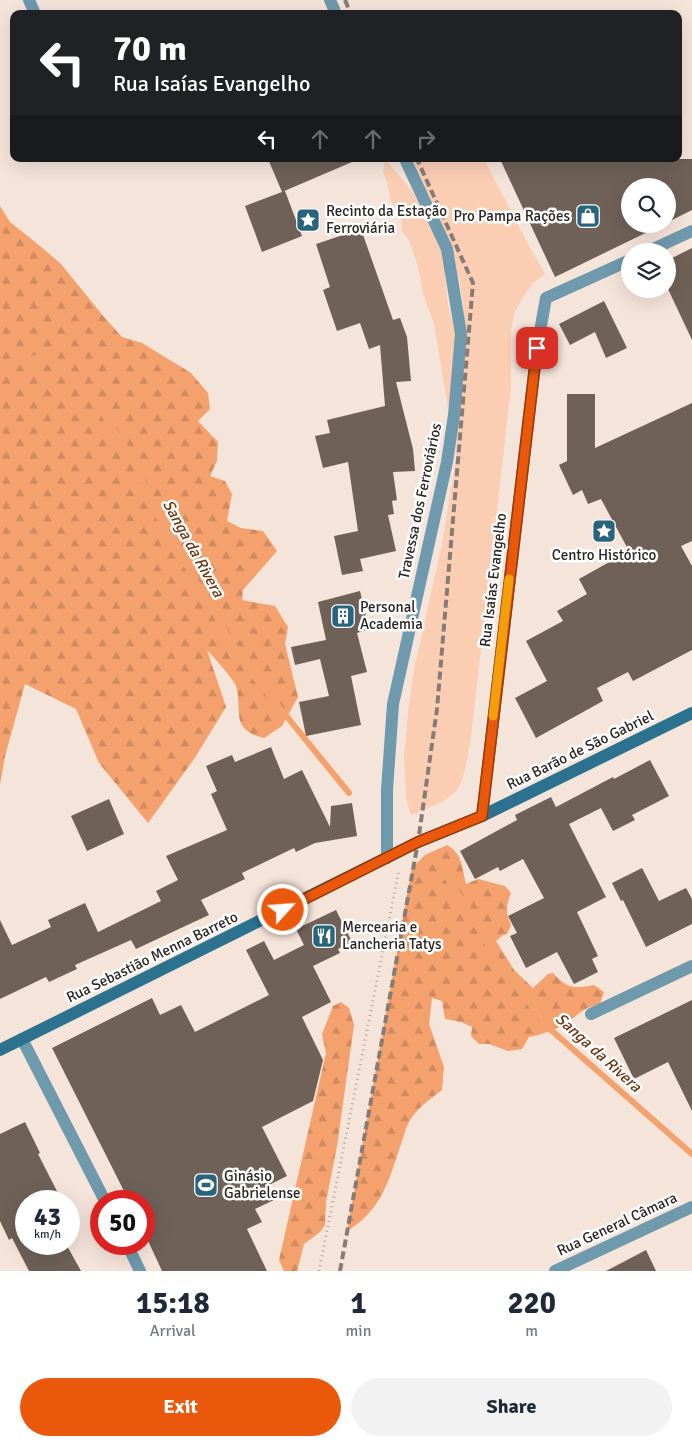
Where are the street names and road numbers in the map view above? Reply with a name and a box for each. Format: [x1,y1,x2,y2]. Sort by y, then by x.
street label: Travessa dos Ferroviários [395,421,445,581]
street label: Rua Isaías Evangelho [476,512,510,648]
street label: Rua Barão de São Gabriel [504,707,656,793]
street label: Rua Sebastião Menna Barreto [63,908,241,1006]
street label: Rua General Câmara [554,1188,680,1260]

